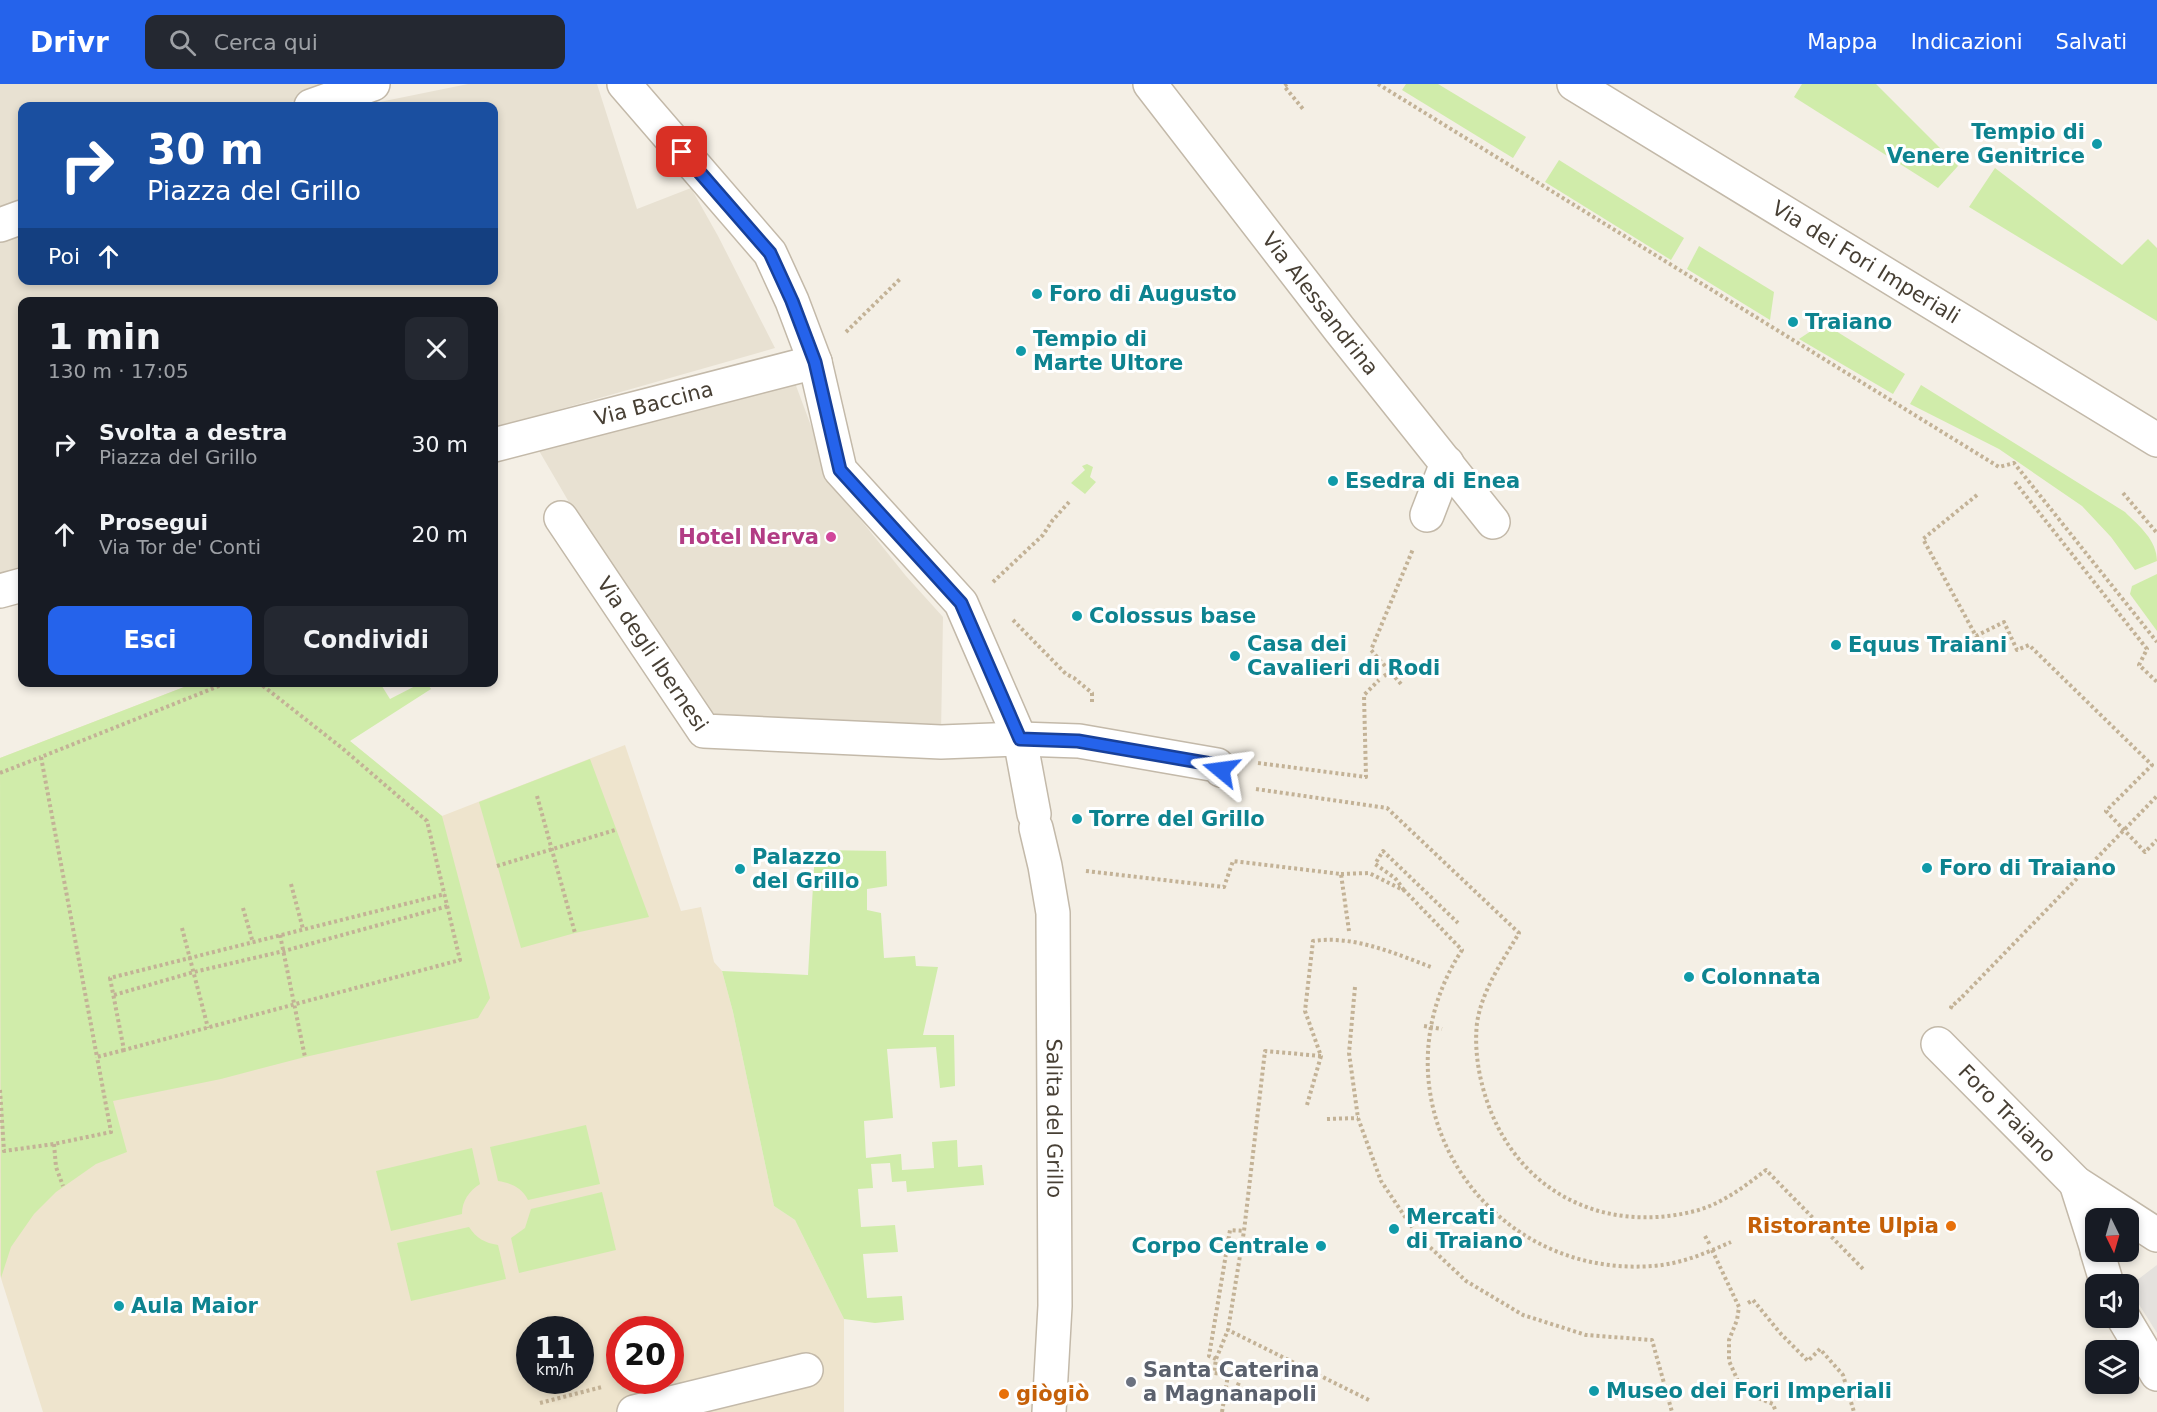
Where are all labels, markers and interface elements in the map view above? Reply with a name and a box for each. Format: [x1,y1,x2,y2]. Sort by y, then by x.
search box [145,15,565,69]
text: Drivr [30,26,109,59]
icon: search [166,26,199,59]
text: Cerca qui [214,30,318,55]
text: Mappa [1807,30,1878,54]
text: Indicazioni [1911,30,2023,54]
text: Salvati [2056,30,2127,54]
place label: Tempio di Venere Genitrice [1887,120,2085,168]
text: 30 m [147,125,264,174]
icon: right [48,126,126,204]
pin [656,126,707,177]
icon: arrive [665,135,698,168]
marker: Tempio di Venere Genitrice [2090,137,2104,151]
text: Piazza del Grillo [147,175,361,206]
street label: Via dei Fori Imperiali [1768,196,1964,329]
street label: Via Alessandrina [1257,228,1383,380]
icon: ahead [92,240,125,273]
text: Poi [48,244,80,269]
place label: Foro di Augusto [1049,282,1237,306]
marker: Foro di Augusto [1030,287,1044,301]
place label: Traiano [1805,310,1892,334]
marker: Traiano [1786,315,1800,329]
text: 1 min [48,316,161,357]
button: close [405,317,468,380]
place label: Tempio di Marte Ultore [1033,327,1183,375]
marker: Tempio di Marte Ultore [1014,344,1028,358]
text: 130 m · 17:05 [48,359,189,383]
street label: Via Baccina [592,377,716,431]
text: Svolta a destra [99,420,287,445]
icon: right [48,428,81,461]
text: 30 m [412,432,468,457]
text: Piazza del Grillo [99,445,258,469]
place label: Esedra di Enea [1345,469,1520,493]
marker: Esedra di Enea [1326,474,1340,488]
text: Prosegui [99,510,208,535]
icon: ahead [48,518,81,551]
text: 20 m [412,522,468,547]
place label: Hotel Nerva [678,525,819,549]
marker: Hotel Nerva [824,530,838,544]
text: Via Tor de' Conti [99,535,261,559]
street label: Via degli Ibernesi [592,572,713,736]
place label: Colossus base [1089,604,1256,628]
button: Esci [48,606,252,675]
button: Condividi [264,606,468,675]
marker: Colossus base [1070,609,1084,623]
place label: Casa dei Cavalieri di Rodi [1247,632,1440,680]
place label: Equus Traiani [1848,633,2007,657]
marker: Equus Traiani [1829,638,1843,652]
marker: Casa dei Cavalieri di Rodi [1228,649,1242,663]
position arrow [1189,738,1253,802]
place label: Torre del Grillo [1089,807,1265,831]
marker: Torre del Grillo [1070,812,1084,826]
place label: Palazzo del Grillo [752,845,859,893]
place label: Foro di Traiano [1939,856,2116,880]
marker: Foro di Traiano [1920,861,1934,875]
marker: Palazzo del Grillo [733,862,747,876]
place label: Colonnata [1701,965,1821,989]
marker: Colonnata [1682,970,1696,984]
street label: Salita del Grillo [1042,1038,1066,1198]
street label: Foro Traiano [1953,1060,2061,1167]
place label: Mercati di Traiano [1406,1205,1523,1253]
north arrow [2085,1208,2139,1262]
map controls [2085,1208,2139,1394]
place label: Ristorante Ulpia [1747,1214,1939,1238]
marker: Ristorante Ulpia [1944,1219,1958,1233]
marker: Mercati di Traiano [1387,1222,1401,1236]
place label: Corpo Centrale [1131,1234,1309,1258]
marker: Corpo Centrale [1314,1239,1328,1253]
button: sound [2085,1274,2139,1328]
place label: Aula Maior [131,1294,259,1318]
marker: Aula Maior [112,1299,126,1313]
speed limit sign: 20 [606,1316,684,1394]
text: 11 [534,1330,576,1365]
button: layers [2085,1340,2139,1394]
place label: Santa Caterina a Magnanapoli [1143,1358,1319,1406]
text: km/h [536,1361,574,1379]
marker: Santa Caterina a Magnanapoli [1124,1375,1138,1389]
place label: Museo dei Fori Imperiali [1606,1379,1892,1403]
place label: giògiò [1016,1382,1089,1406]
marker: Museo dei Fori Imperiali [1587,1384,1601,1398]
marker: giògiò [997,1387,1011,1401]

